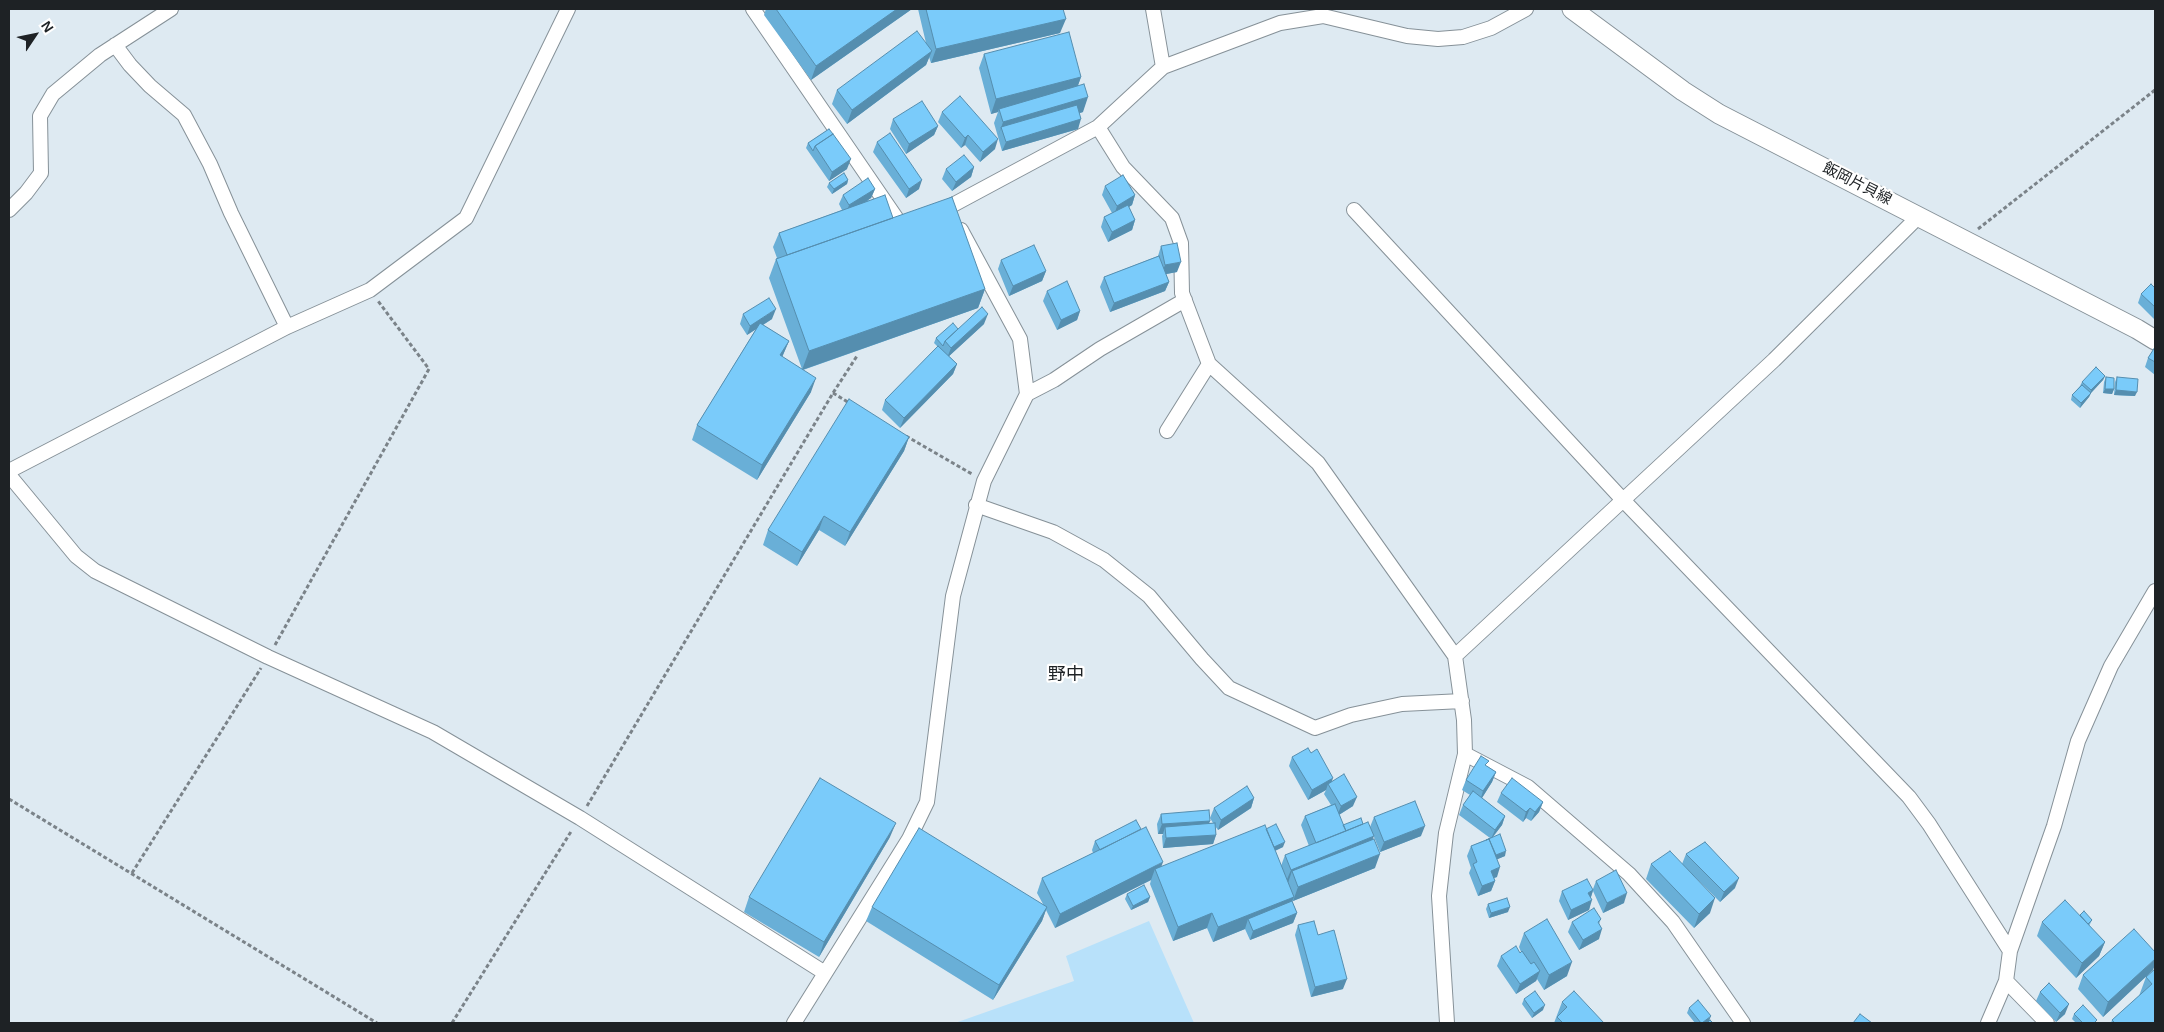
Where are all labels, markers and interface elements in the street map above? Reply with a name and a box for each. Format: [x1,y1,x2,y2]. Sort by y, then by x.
north arrow [10,10,60,60]
text: N [38,18,57,35]
street label: 飯岡片貝線 [1820,159,1894,209]
district label: 野中 [1048,664,1084,686]

